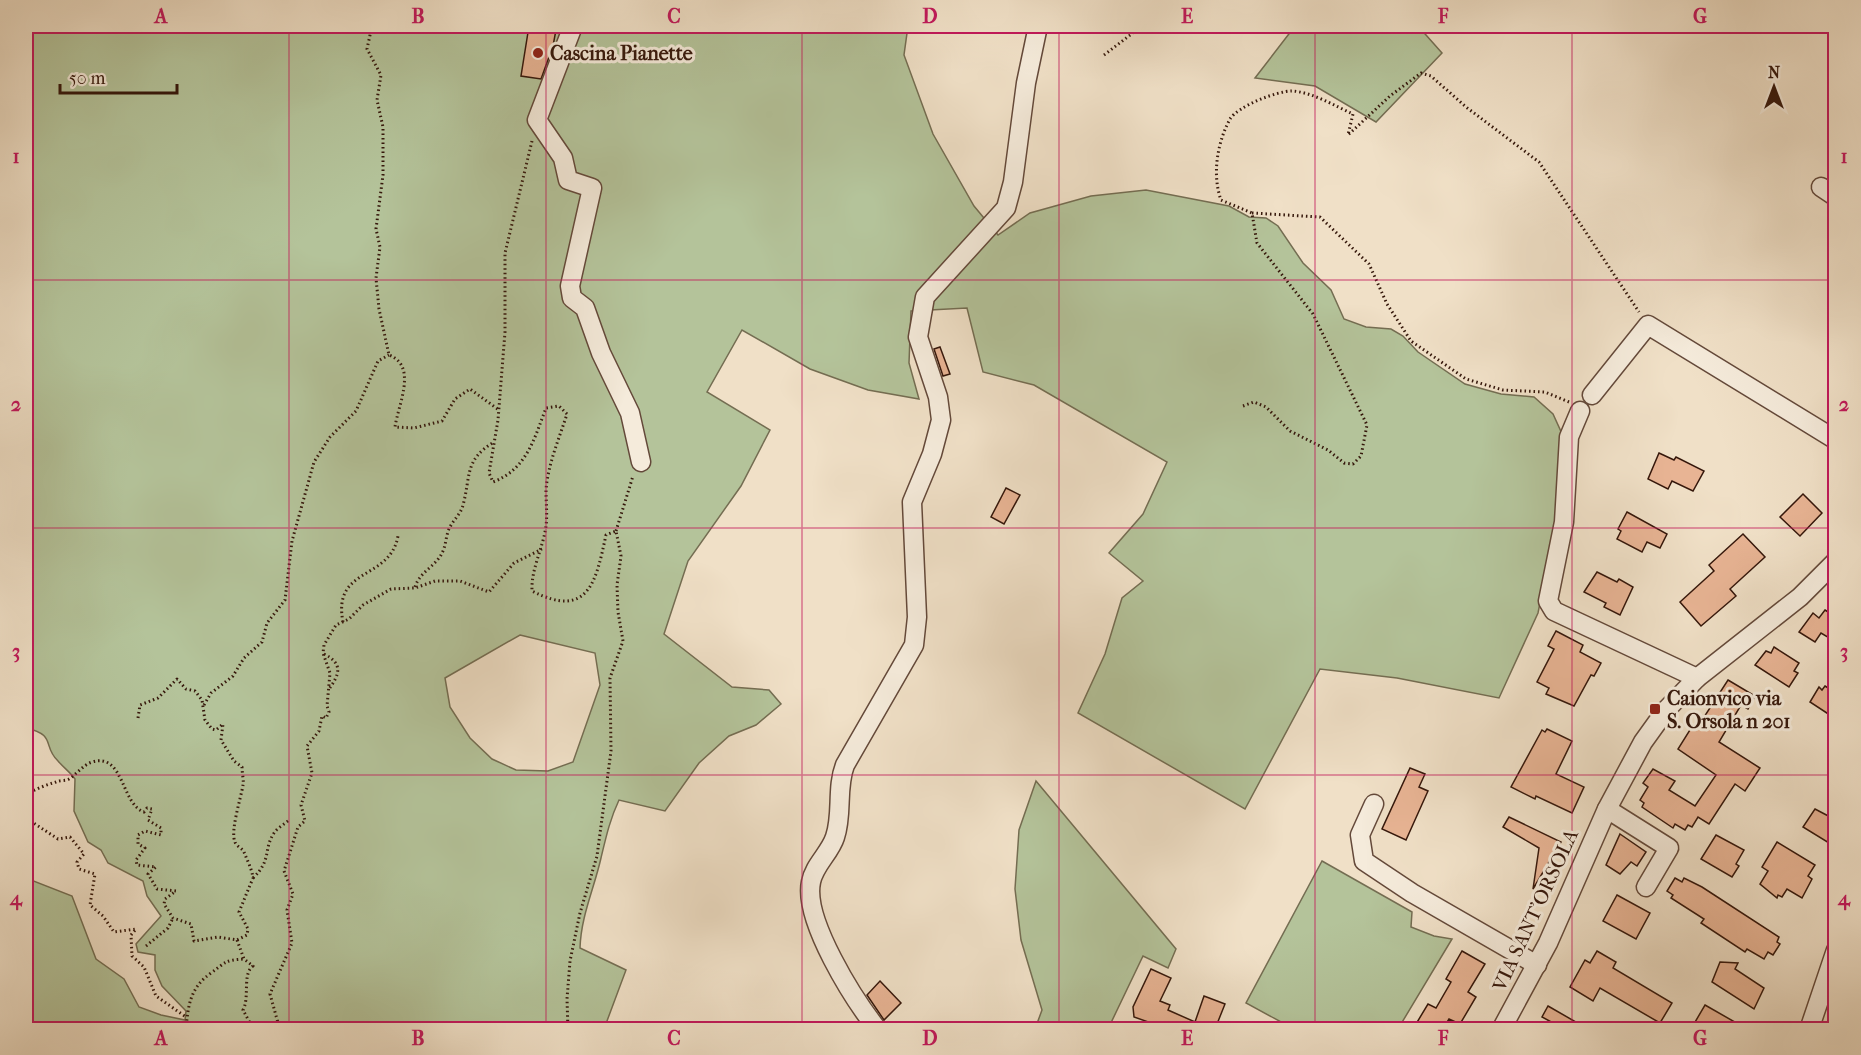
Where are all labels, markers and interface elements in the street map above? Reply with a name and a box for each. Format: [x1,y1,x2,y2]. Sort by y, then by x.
text: A [153,5,169,28]
text: B [411,5,425,28]
text: C [667,5,681,28]
text: D [922,5,938,28]
text: E [1181,5,1193,28]
text: F [1437,5,1449,28]
text: G [1693,5,1707,28]
place label: Cascina Pianette [550,42,693,65]
marker: Cascina Pianette [531,46,545,60]
scale bar [60,57,177,95]
north arrow [1744,57,1804,117]
text: N [1768,63,1781,82]
text: 50 m [69,68,106,89]
text: 1 [12,145,20,168]
text: 1 [1840,145,1848,168]
text: 2 [11,393,21,416]
text: 2 [1839,393,1849,416]
text: 3 [12,640,20,663]
text: 3 [1840,640,1848,663]
place label: Caionvico via S. Orsola n 201 [1667,687,1791,733]
marker: Caionvico via S. Orsola n 201 [1648,702,1662,716]
street label: VIA SANT'ORSOLA [1487,825,1584,996]
text: 4 [9,887,23,911]
text: 4 [1837,887,1851,911]
text: A [153,1027,169,1050]
text: B [411,1027,425,1050]
text: C [667,1027,681,1050]
text: D [922,1027,938,1050]
text: E [1181,1027,1193,1050]
text: F [1437,1027,1449,1050]
text: G [1693,1027,1707,1050]

